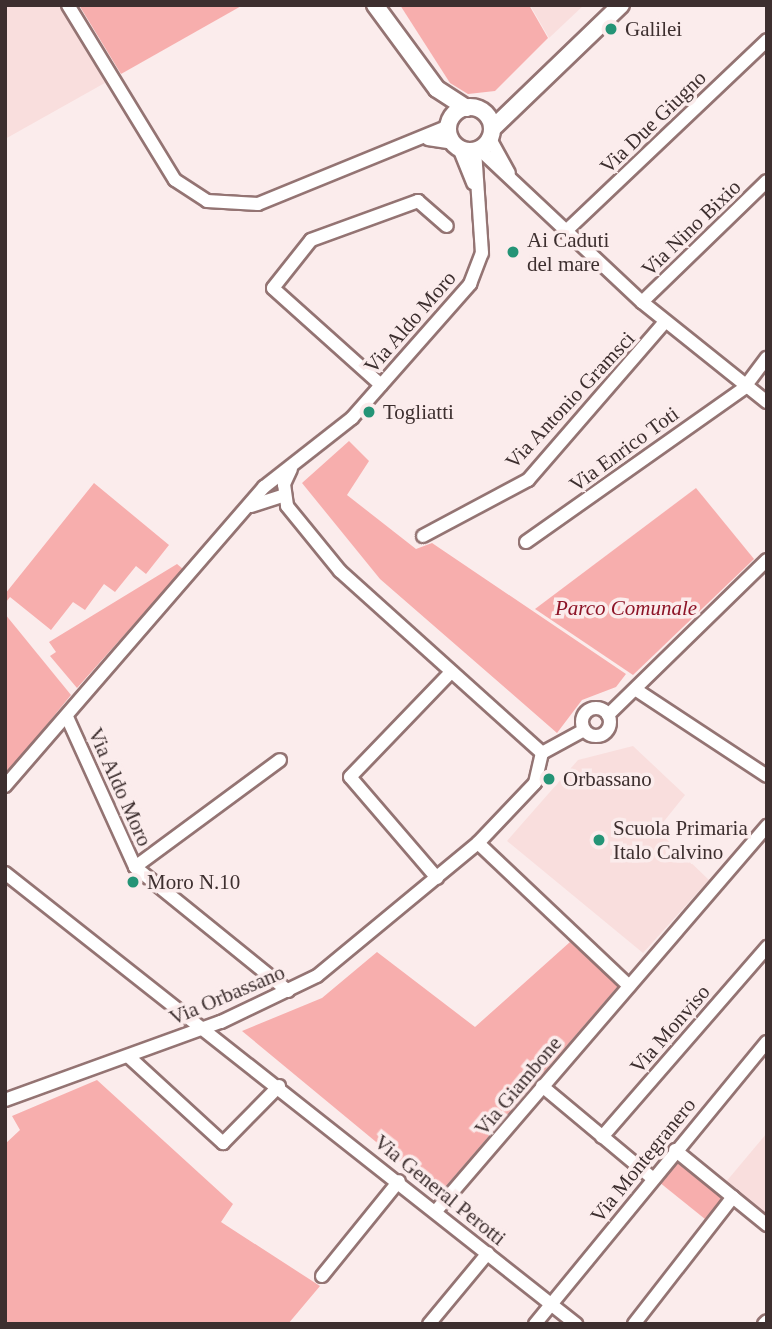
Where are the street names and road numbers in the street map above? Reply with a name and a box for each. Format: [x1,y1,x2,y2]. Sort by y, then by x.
street label: Via Due Giugno [595,65,711,179]
street label: Via Nino Bixio [636,174,746,282]
street label: Via Aldo Moro [358,265,462,379]
street label: Via Antonio Gramsci [500,326,640,474]
street label: Via Enrico Toti [564,401,684,497]
street label: Via Aldo Moro [82,723,158,851]
street label: Via Orbassano [165,959,289,1031]
street label: Via Monviso [625,980,715,1078]
street label: Via Giambone [469,1031,567,1141]
street label: Via Montegranero [585,1093,701,1227]
street label: Via General Perotti [369,1129,511,1251]

